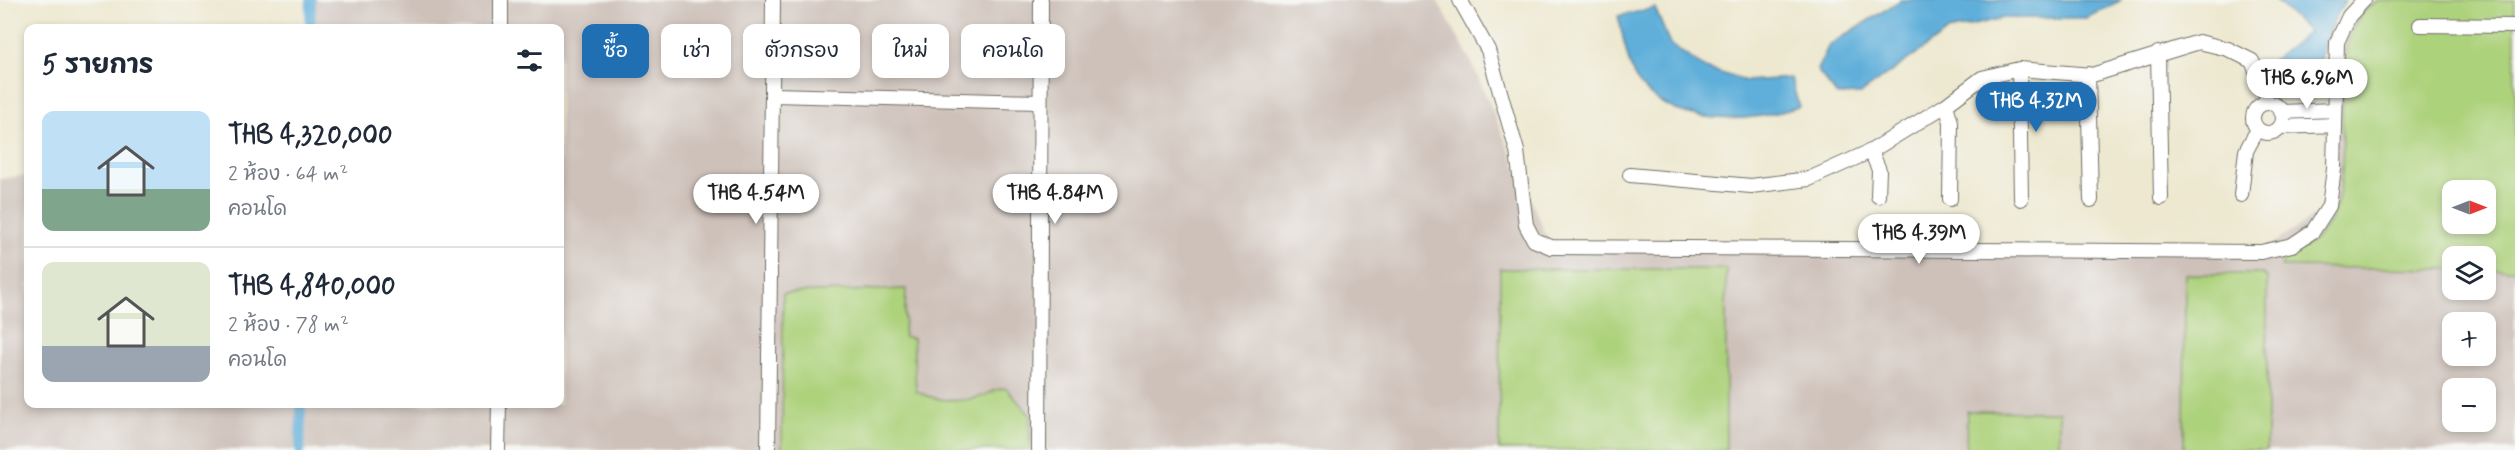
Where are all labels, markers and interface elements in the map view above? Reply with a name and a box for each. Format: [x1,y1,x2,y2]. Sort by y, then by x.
chip: ซื้อ [582,24,649,78]
chip: เช่า [661,24,731,78]
chip: ตัวกรอง [743,24,860,78]
chip: ใหม่ [872,24,949,78]
chip: คอนโด [961,24,1065,78]
icon: filters [513,44,546,77]
text: 5 รายการ [42,49,153,83]
pin: THB 6.96M [2238,59,2376,110]
text: THB 6.96M [2261,65,2353,92]
pin: THB 4.32M [1967,82,2105,133]
text: THB 4.32M [1989,88,2083,115]
text: THB 4,320,000 [228,119,393,153]
icon: home [90,135,162,207]
text: 2 ห้อง · 64 m² [228,161,348,188]
pin: THB 4.54M [687,174,825,225]
pin: THB 4.84M [986,174,1124,225]
text: THB 4.54M [707,180,805,207]
text: THB 4.84M [1007,180,1103,207]
north arrow [2442,180,2496,234]
map controls [2442,180,2496,432]
text: คอนโด [228,196,287,223]
pin: THB 4.39M [1850,214,1988,265]
text: THB 4.39M [1872,220,1966,247]
button: layers [2442,246,2496,300]
text: THB 4,840,000 [228,270,396,304]
icon: home [90,286,162,358]
text: 2 ห้อง · 78 m² [228,312,349,339]
button: + [2442,312,2496,366]
text: คอนโด [228,347,287,374]
button: − [2442,378,2496,432]

